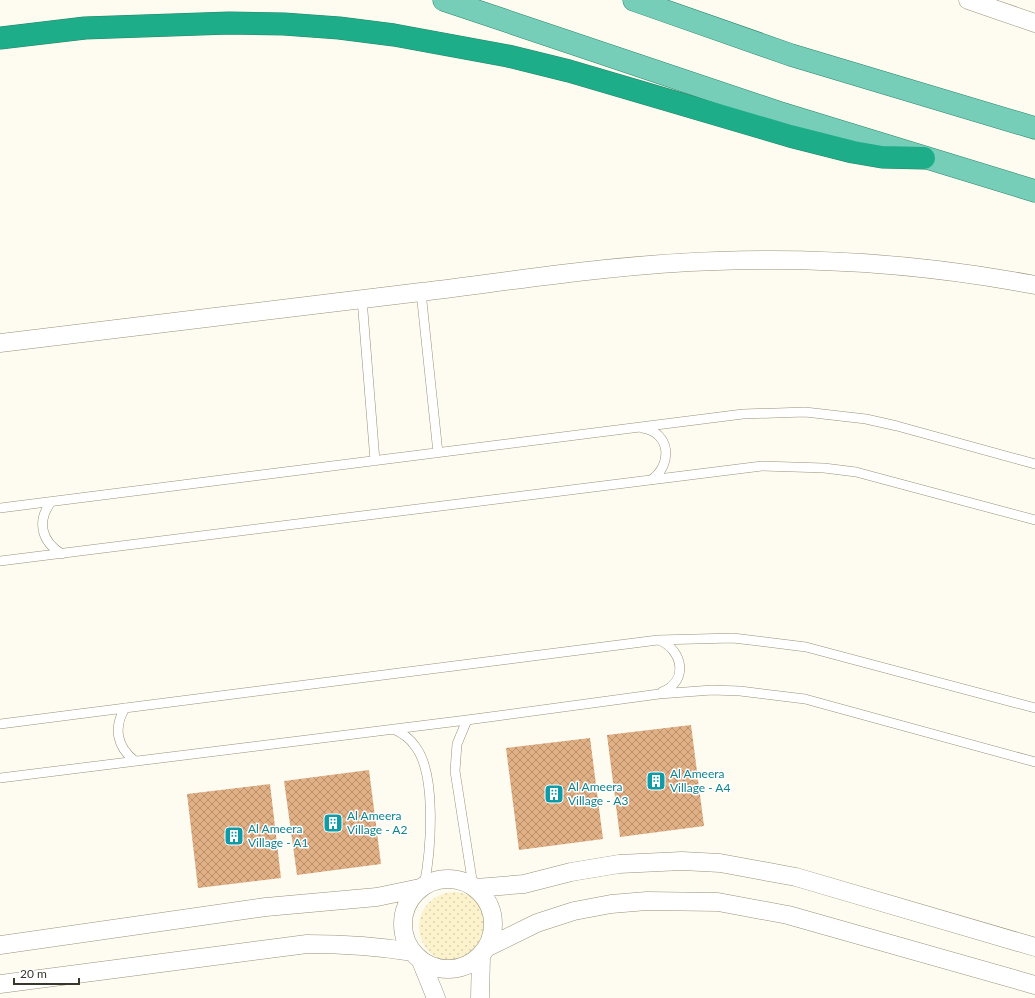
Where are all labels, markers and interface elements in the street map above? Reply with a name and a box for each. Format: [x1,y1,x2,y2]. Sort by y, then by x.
place label: Al Ameera Village - A4 [670,766,730,795]
building icon: Al Ameera Village - A4 [645,770,667,792]
place label: Al Ameera Village - A3 [568,779,628,808]
building icon: Al Ameera Village - A3 [543,783,565,805]
place label: Al Ameera Village - A2 [347,808,407,837]
building icon: Al Ameera Village - A2 [322,812,344,834]
place label: Al Ameera Village - A1 [248,821,308,850]
building icon: Al Ameera Village - A1 [223,825,245,847]
scale bar [14,960,79,986]
text: 20 m [20,966,47,981]

